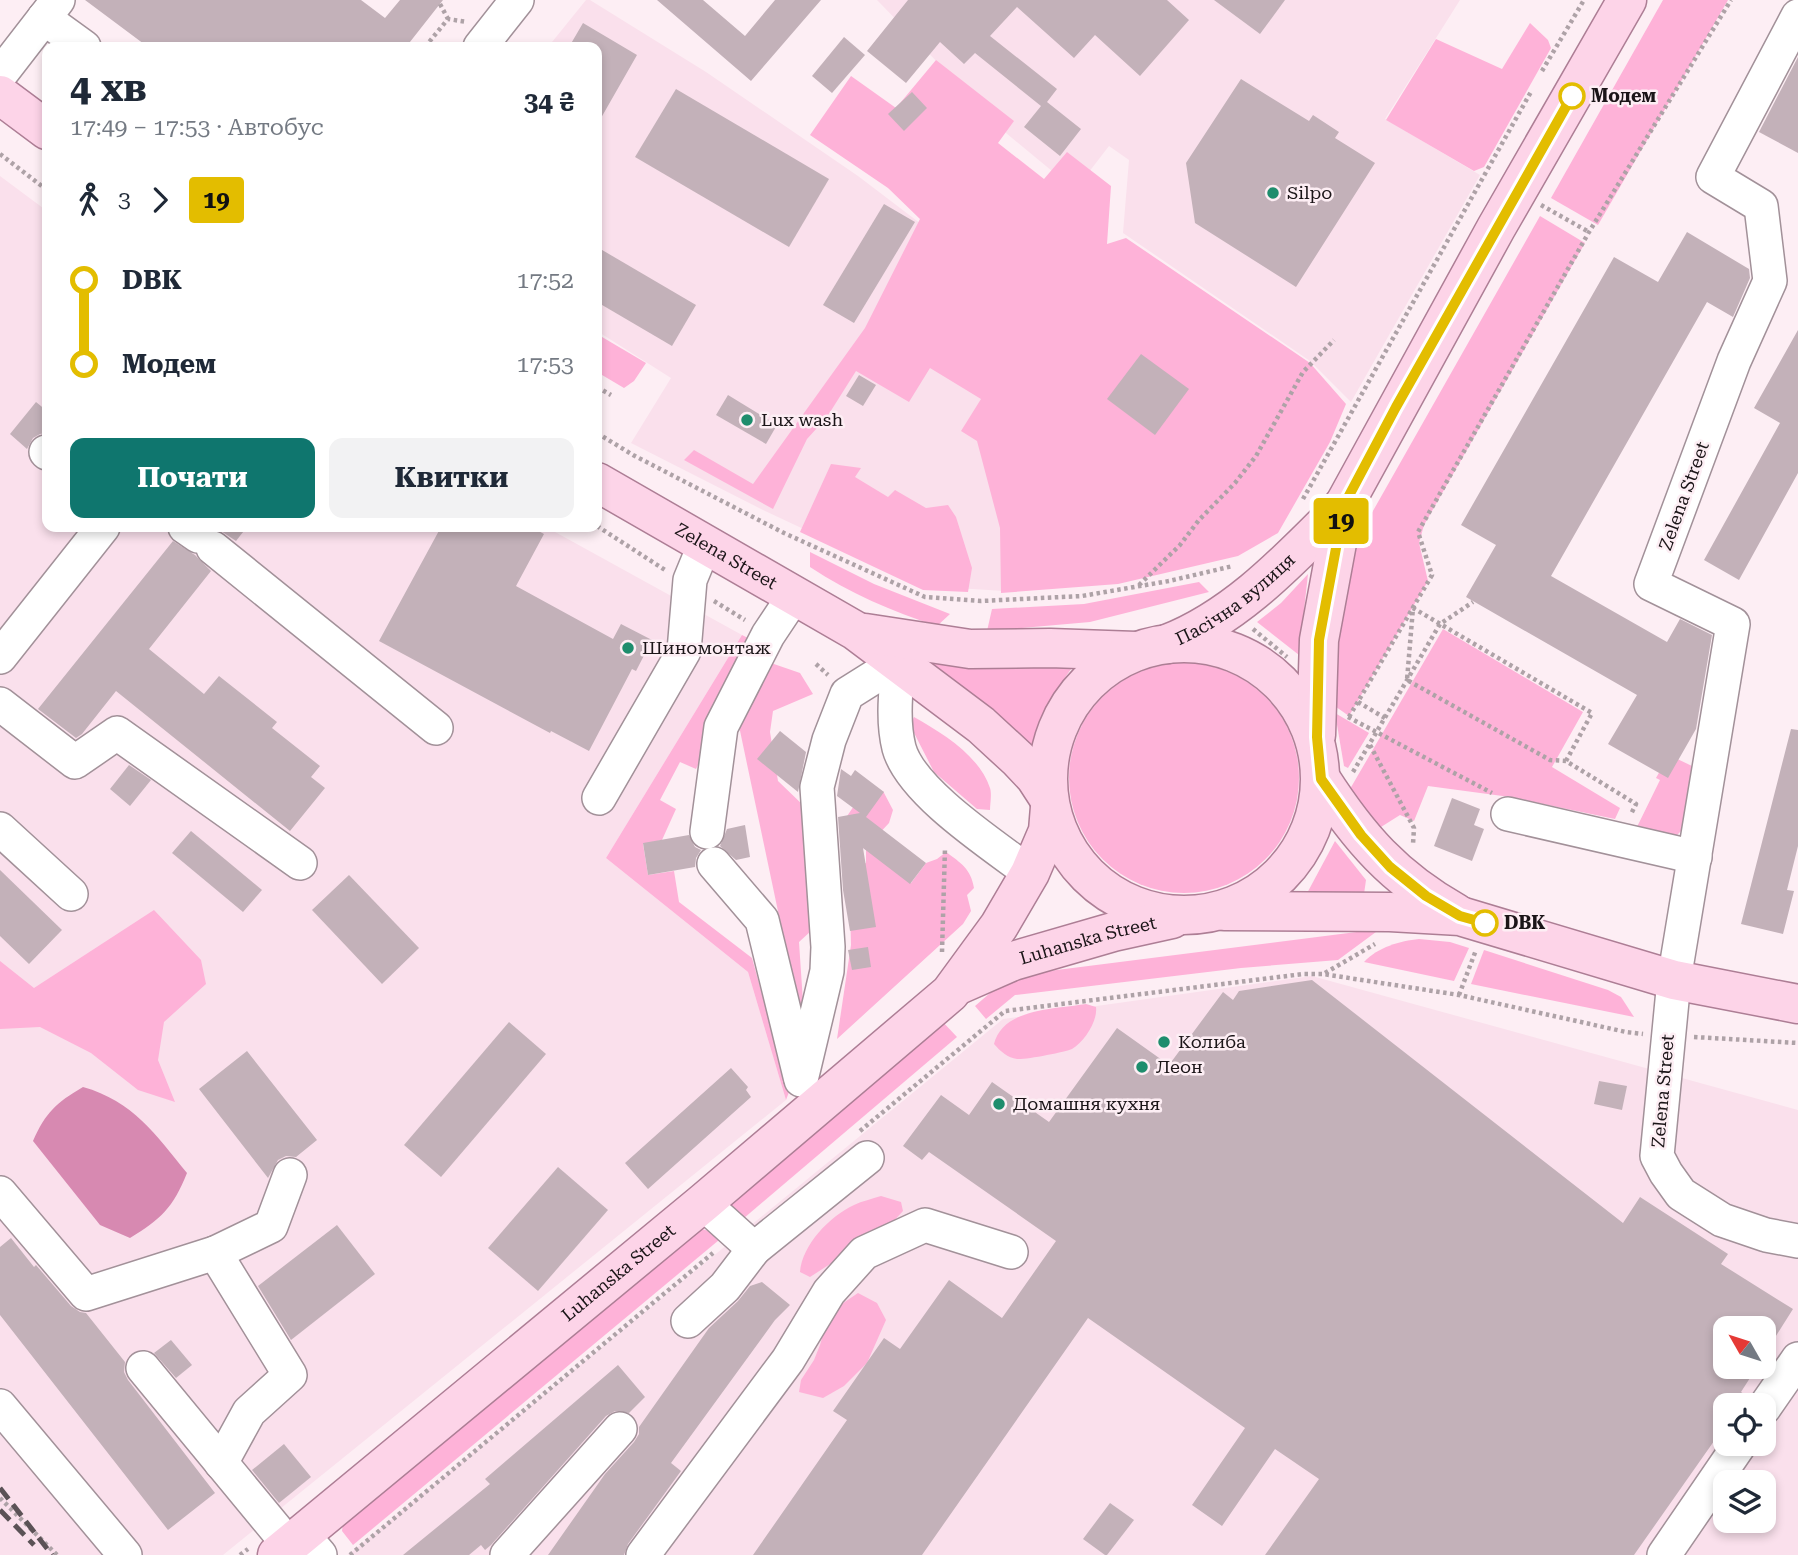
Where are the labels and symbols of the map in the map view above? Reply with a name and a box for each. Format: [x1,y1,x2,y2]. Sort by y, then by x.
marker: Модем [1559,83,1585,109]
place label: Модем [1591,85,1657,106]
place label: Silpo [1287,182,1332,203]
marker: Silpo [1265,185,1281,201]
place label: Lux wash [761,409,843,430]
marker: Lux wash [739,412,755,428]
street label: Zelena Street [1654,438,1713,553]
line badge: 19 [1310,498,1372,544]
street label: Zelena Street [672,518,781,594]
street label: Пасічна вулиця [1172,549,1299,649]
place label: Шиномонтаж [642,637,771,658]
marker: Шиномонтаж [620,640,636,656]
marker: DBK [1472,910,1498,936]
street label: Luhanska Street [1017,912,1158,969]
place label: DBK [1504,912,1546,933]
place label: Колиба [1178,1031,1246,1052]
street label: Zelena Street [1647,1033,1678,1149]
marker: Колиба [1156,1034,1172,1050]
place label: Леон [1156,1056,1203,1077]
marker: Леон [1134,1059,1150,1075]
place label: Домашня кухня [1013,1093,1160,1114]
marker: Домашня кухня [991,1096,1007,1112]
street label: Luhanska Street [557,1219,679,1325]
north arrow [1713,1316,1776,1379]

